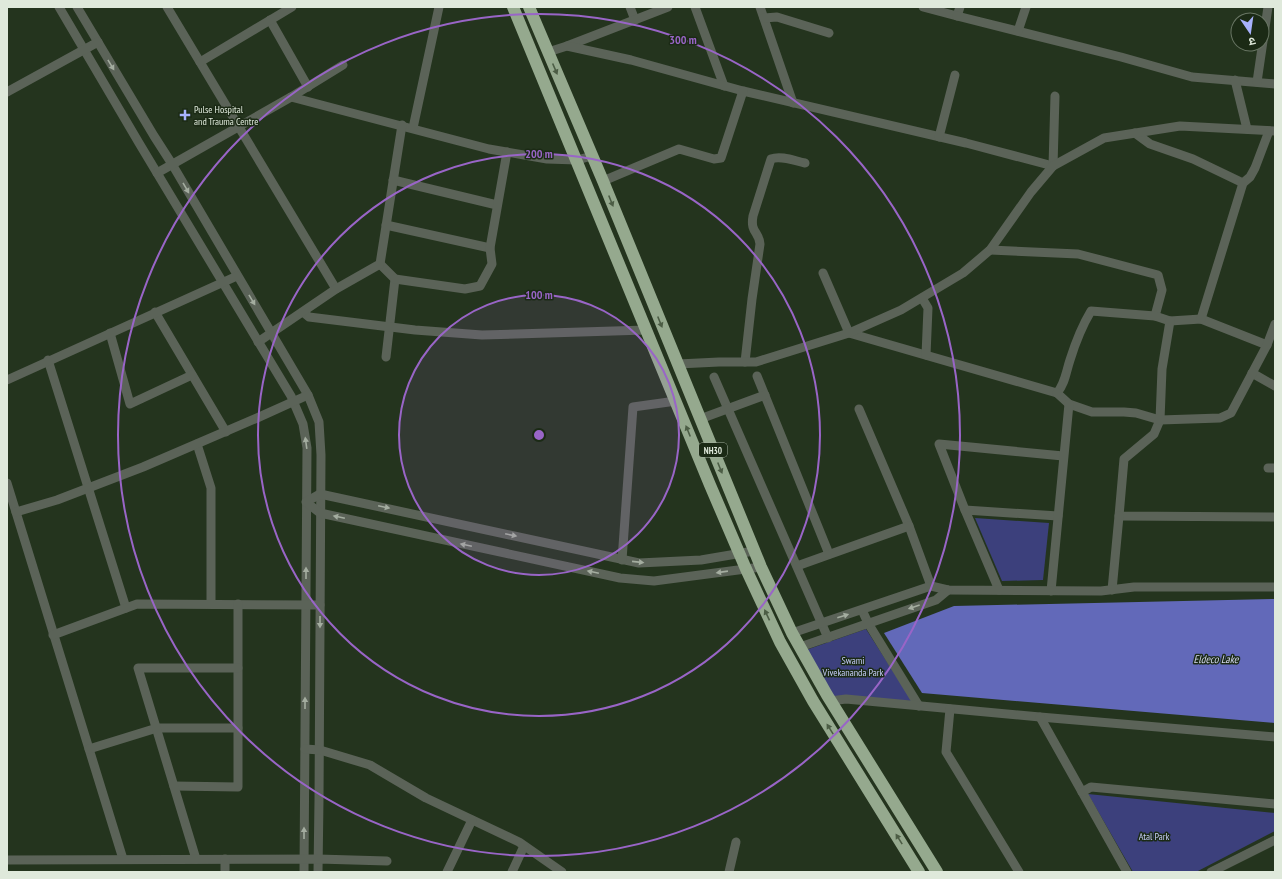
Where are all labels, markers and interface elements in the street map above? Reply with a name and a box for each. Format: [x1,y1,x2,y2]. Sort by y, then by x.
north arrow [1230,12,1270,52]
text: 300 m [669,32,697,47]
text: उ [1247,34,1257,49]
one-way arrow [108,59,115,71]
one-way arrow [553,63,559,75]
place label: Pulse Hospital and Trauma Centre [194,103,258,128]
marker: Pulse Hospital and Trauma Centre [179,109,191,121]
text: 200 m [525,146,553,161]
one-way arrow [183,182,190,194]
one-way arrow [609,196,615,208]
text: 100 m [525,287,553,302]
one-way arrow [248,294,255,306]
one-way arrow [658,316,664,328]
one-way arrow [685,426,691,437]
centre of rings [532,428,546,442]
one-way arrow [303,437,309,449]
road number: NH30 [699,443,727,457]
one-way arrow [717,462,723,473]
one-way arrow [378,505,390,511]
one-way arrow [333,513,346,519]
one-way arrow [505,533,517,539]
one-way arrow [460,541,473,547]
one-way arrow [632,559,644,566]
one-way arrow [303,566,309,579]
one-way arrow [587,569,600,575]
one-way arrow [716,569,728,575]
one-way arrow [908,605,920,611]
one-way arrow [764,609,770,621]
one-way arrow [837,613,849,619]
one-way arrow [317,616,323,629]
water label: Eldeco Lake [1194,652,1240,666]
park label: Swami Vivekananda Park [822,654,884,679]
one-way arrow [302,696,308,709]
one-way arrow [826,724,834,734]
one-way arrow [301,826,307,839]
park label: Atal Park [1139,830,1169,843]
one-way arrow [895,833,902,845]

